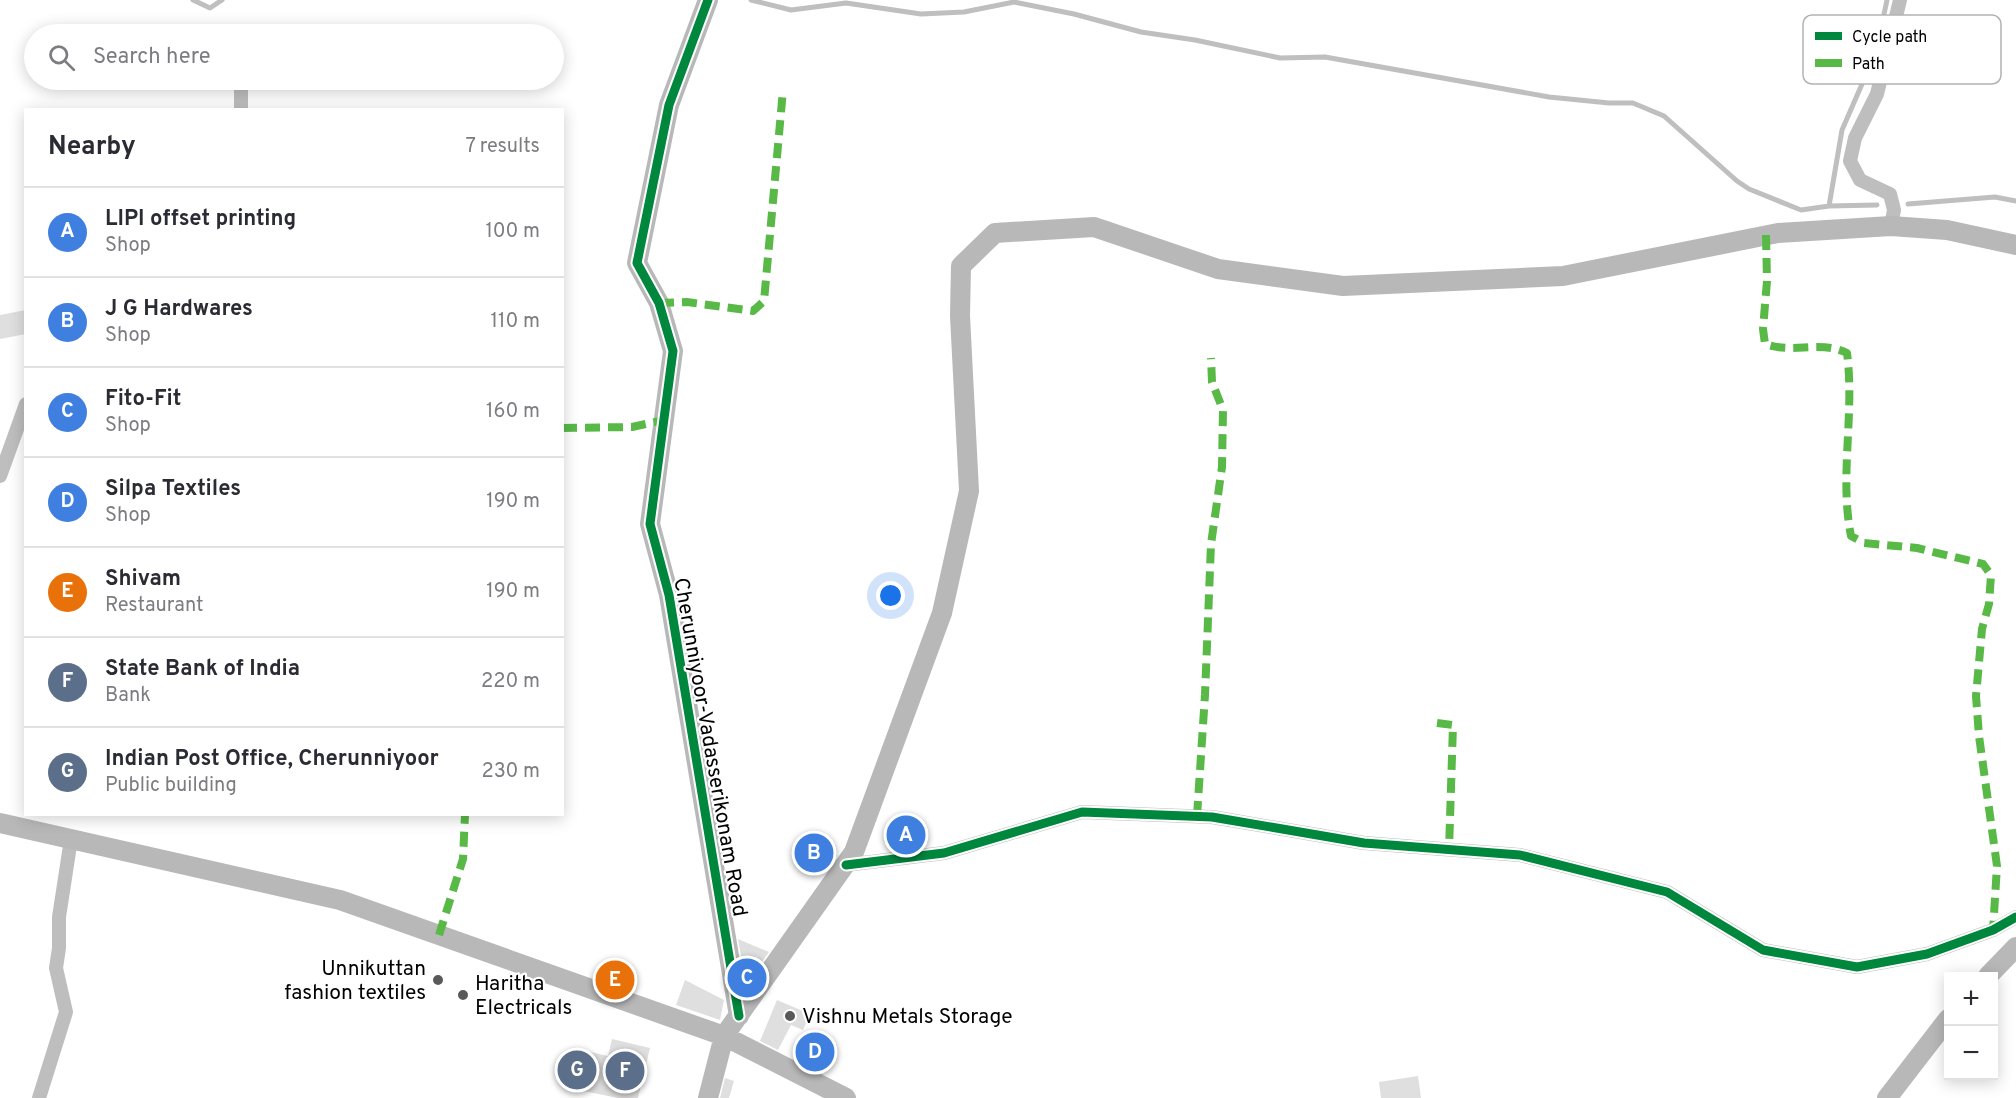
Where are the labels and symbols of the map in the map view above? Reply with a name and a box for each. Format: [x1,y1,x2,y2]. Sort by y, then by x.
legend [1803,15,2001,84]
text: Cycle path [1852,28,1927,48]
text: Path [1852,55,1885,75]
street label: Cherunniyoor-Vadasserikonam Road [666,576,753,919]
your location [876,581,905,610]
pin: A [886,812,926,858]
pin: B [794,830,834,876]
place label: Unnikuttan fashion textiles [284,956,426,1007]
pin: C [728,956,766,1000]
pin: E [596,958,634,1002]
place label: Haritha Electricals [475,971,572,1022]
marker: Unnikuttan fashion textiles [431,973,445,987]
marker: Haritha Electricals [456,988,470,1002]
place label: Vishnu Metals Storage [802,1004,1012,1031]
marker: Vishnu Metals Storage [783,1009,797,1023]
pin: D [796,1030,834,1074]
pin: G [558,1048,596,1092]
pin: F [606,1048,644,1094]

